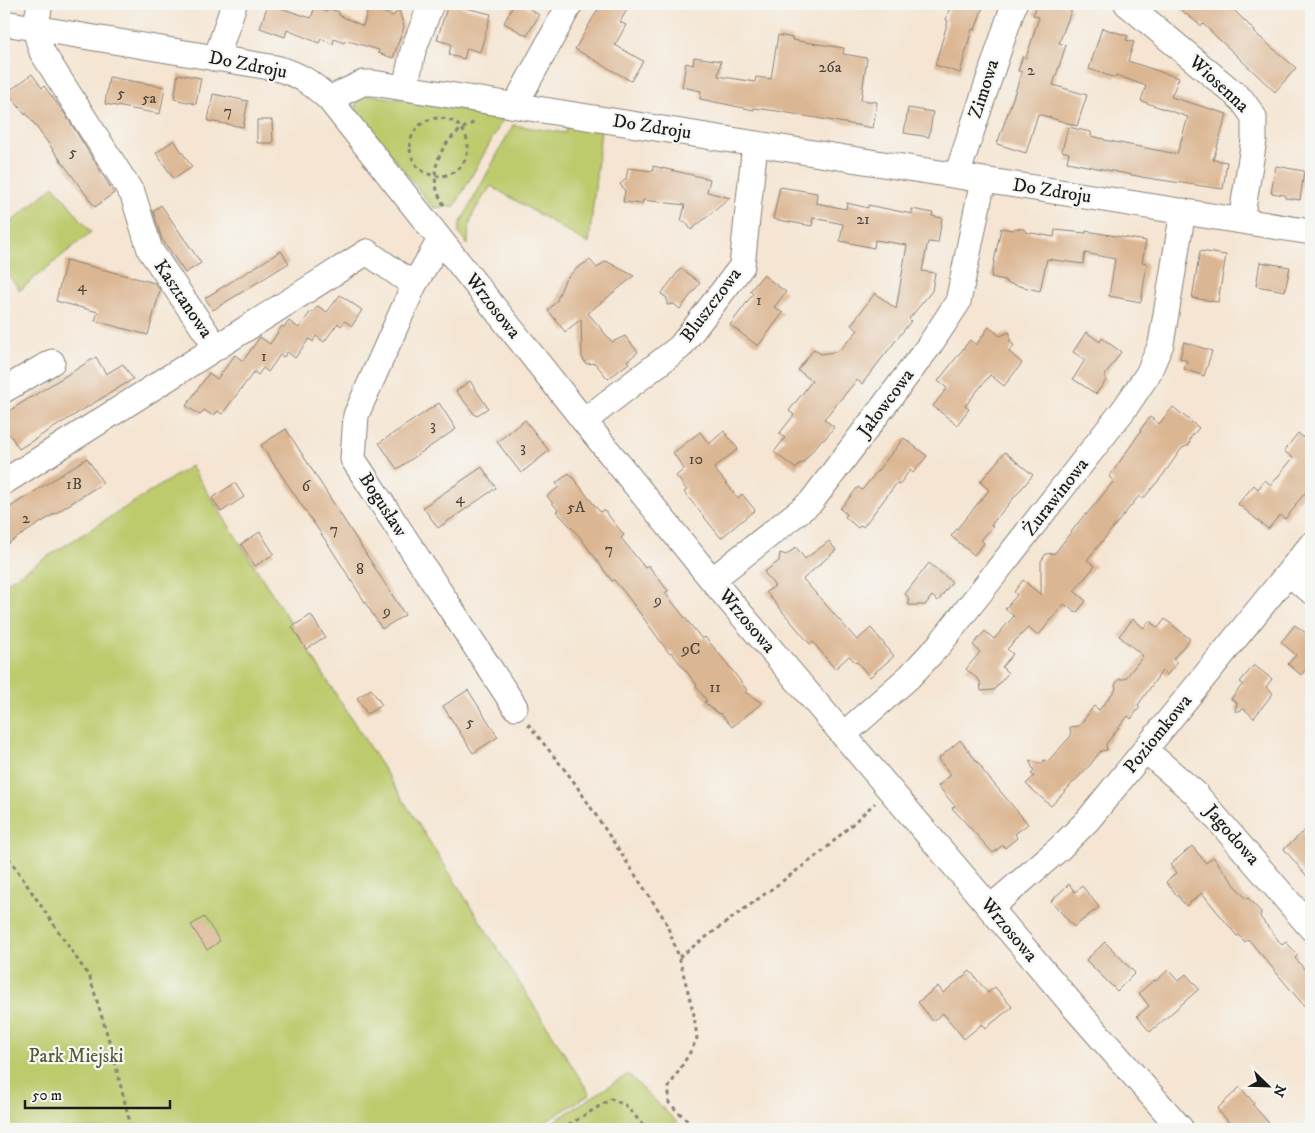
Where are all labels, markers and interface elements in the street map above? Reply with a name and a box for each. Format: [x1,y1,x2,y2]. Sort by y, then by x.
street label: Do Zdroju [207,46,289,84]
street label: Wiosenna [1183,50,1254,118]
house number: 26a [819,57,842,77]
street label: Zimowa [964,57,1004,121]
house number: 2 [1027,60,1035,80]
house number: 5 [117,83,125,103]
house number: 5a [142,88,157,108]
house number: 7 [224,101,232,121]
street label: Do Zdroju [611,109,693,145]
house number: 5 [69,142,77,162]
street label: Do Zdroju [1011,173,1093,209]
house number: 21 [856,209,870,229]
street label: Kasztanowa [148,255,218,343]
street label: Bluszczowa [676,263,746,347]
street label: Wrzosowa [460,268,526,343]
house number: 4 [77,276,87,296]
house number: 1 [756,290,762,310]
house number: 1 [261,346,267,366]
street label: Jałowcowa [852,364,919,443]
house number: 3 [430,415,436,435]
house number: 3 [520,437,526,457]
house number: 10 [689,449,703,469]
street label: Żurawinowa [1018,453,1094,541]
street label: Bogusław [354,469,412,541]
house number: 1B [66,474,82,494]
house number: 6 [302,476,311,496]
house number: 4 [455,488,465,508]
house number: 5A [567,497,586,517]
house number: 2 [22,508,30,528]
house number: 7 [330,519,338,539]
house number: 7 [605,539,613,559]
house number: 8 [356,559,364,579]
street label: Wrzosowa [713,583,780,658]
house number: 9 [653,590,662,610]
house number: 9 [382,601,391,621]
house number: 9C [681,639,700,659]
house number: 11 [709,677,721,697]
street label: Poziomkowa [1119,690,1197,778]
house number: 5 [466,712,474,732]
street label: Jagodowa [1198,799,1265,870]
street label: Wrzosowa [975,892,1042,967]
park label: Park Miejski [29,1045,124,1068]
north arrow [1242,1060,1292,1110]
scale bar [25,1078,170,1110]
text: N [1268,1082,1290,1100]
text: 50 m [32,1086,62,1105]

